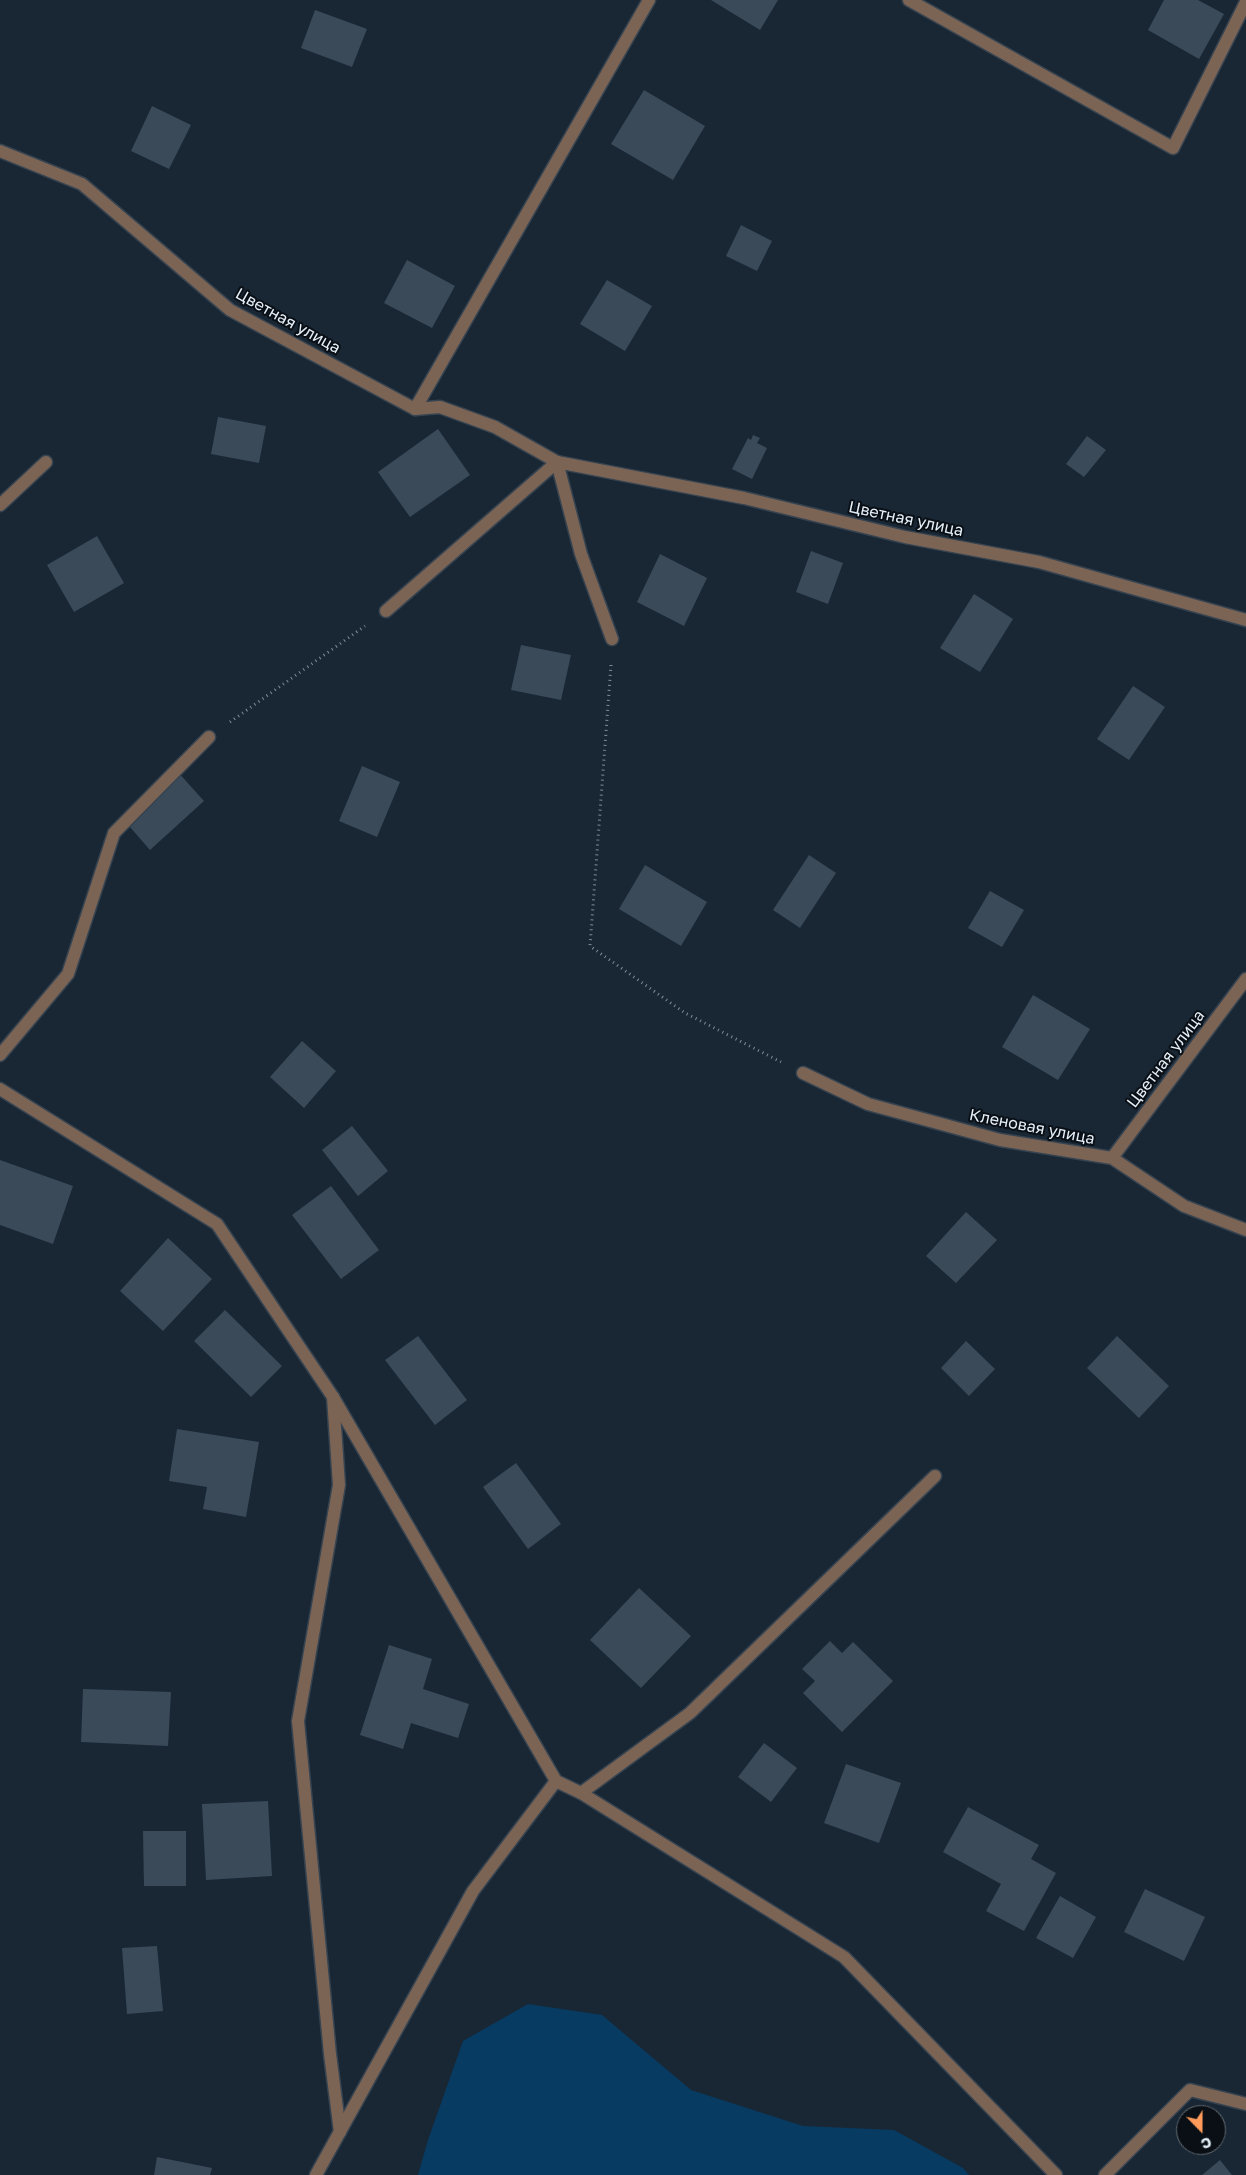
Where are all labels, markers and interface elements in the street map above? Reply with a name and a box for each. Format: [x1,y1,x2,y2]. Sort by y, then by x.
street label: Цветная улица [232,284,344,358]
street label: Цветная улица [847,497,965,541]
street label: Цветная улица [1123,1006,1209,1112]
street label: Кленовая улица [968,1105,1096,1149]
north arrow [1176,2105,1226,2155]
text: С [1199,2134,1214,2153]

